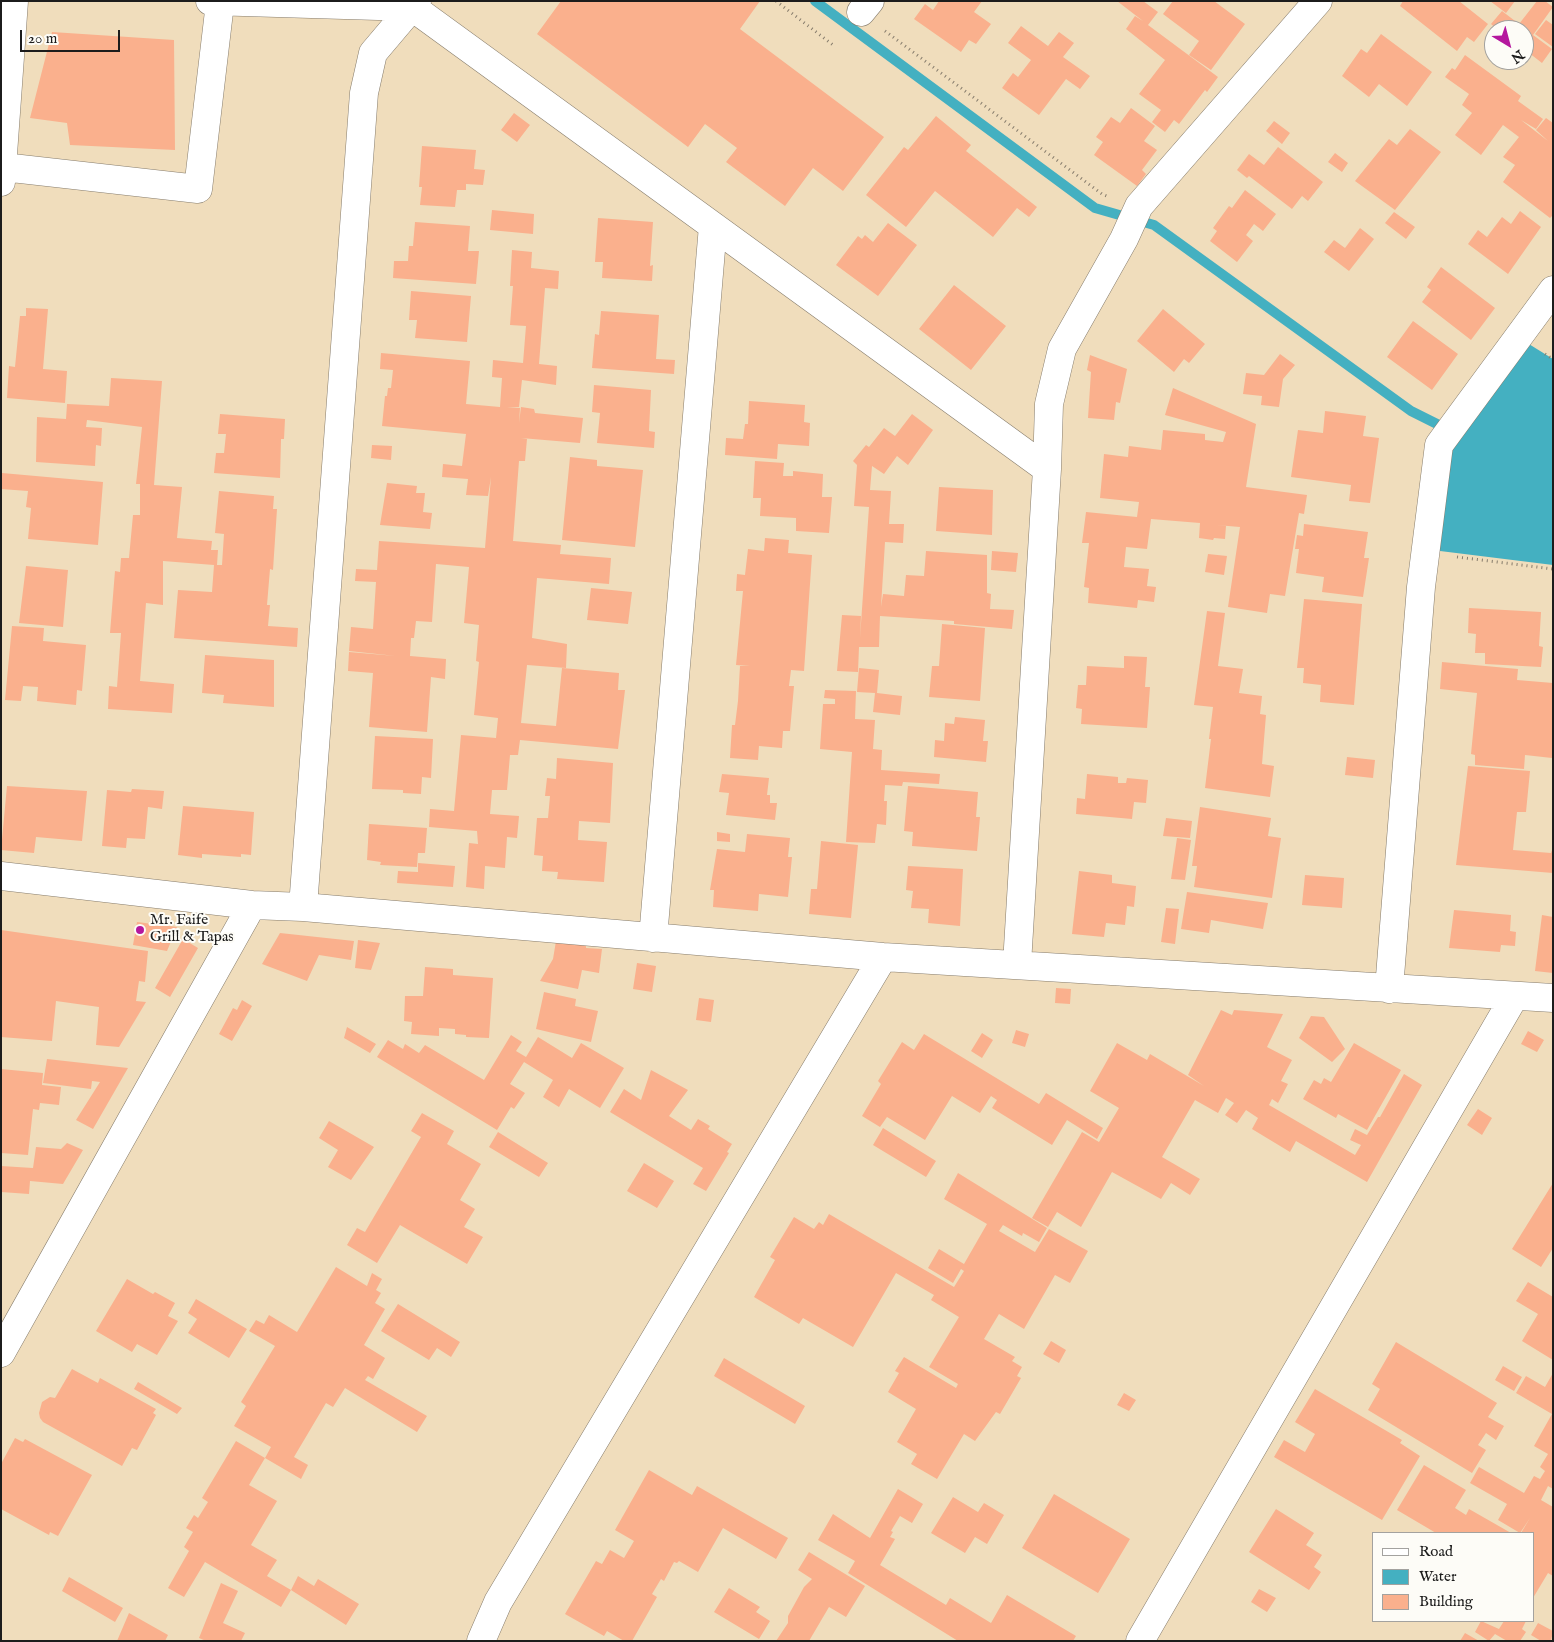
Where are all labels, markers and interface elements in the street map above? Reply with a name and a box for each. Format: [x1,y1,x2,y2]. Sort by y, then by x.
scale bar [22,20,122,52]
north arrow [1484,20,1534,70]
text: 20 m [28,29,57,48]
text: N [1507,45,1528,67]
place label: Mr. Faife Grill & Tapas [150,912,234,947]
marker: Mr. Faife Grill & Tapas [134,924,146,936]
legend [1372,1532,1534,1622]
text: Road [1419,1542,1453,1561]
text: Water [1419,1567,1456,1586]
text: Building [1419,1592,1473,1611]

